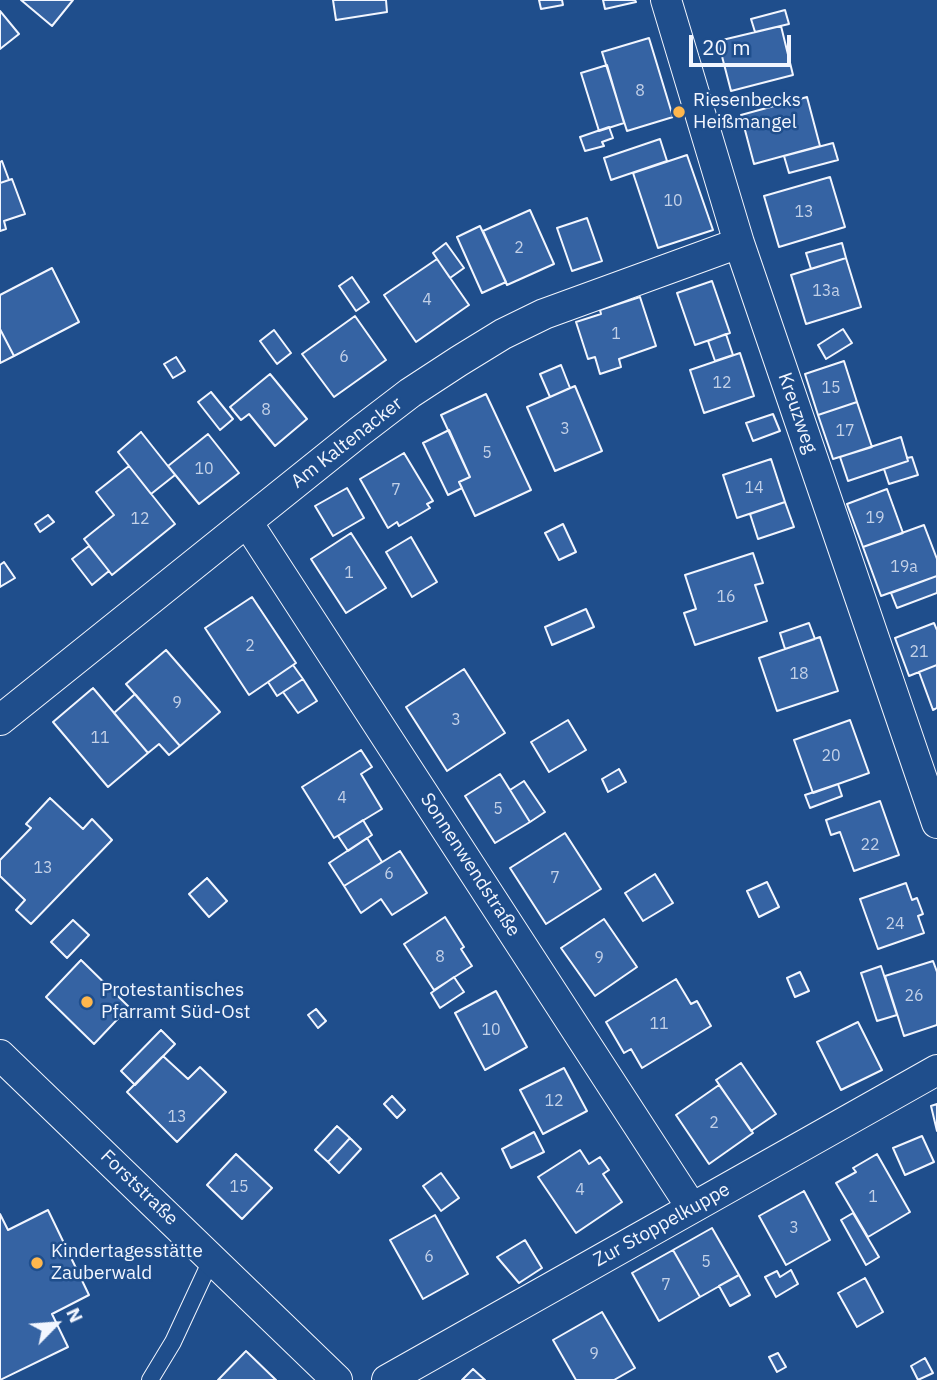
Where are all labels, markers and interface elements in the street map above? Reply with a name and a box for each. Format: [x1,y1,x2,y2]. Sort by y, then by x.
scale bar [692,21,794,65]
text: 20 m [702,33,751,61]
house number: 8 [635,81,645,101]
place label: Riesenbecks Heißmangel [693,90,801,134]
marker: Riesenbecks Heißmangel [671,104,687,120]
house number: 10 [663,191,683,211]
house number: 13 [794,202,814,222]
house number: 2 [514,238,524,258]
house number: 13a [812,281,840,301]
house number: 4 [422,290,432,310]
house number: 1 [611,324,621,344]
house number: 6 [339,347,349,367]
street label: Kreuzweg [773,370,821,456]
house number: 12 [712,373,732,393]
house number: 15 [821,378,841,398]
street label: Am Kaltenacker [287,393,407,493]
house number: 8 [261,400,271,420]
house number: 3 [560,419,570,439]
house number: 17 [835,421,855,441]
house number: 5 [482,443,492,463]
house number: 10 [194,459,214,479]
house number: 14 [744,478,764,498]
house number: 7 [391,480,401,500]
house number: 19 [865,508,885,528]
house number: 12 [130,509,150,529]
house number: 19a [890,557,918,577]
house number: 1 [344,563,354,583]
house number: 16 [716,587,736,607]
house number: 2 [245,636,255,656]
house number: 21 [909,642,929,662]
house number: 18 [789,664,809,684]
house number: 9 [172,693,182,713]
house number: 3 [451,710,461,730]
house number: 11 [90,728,110,748]
house number: 20 [821,746,841,766]
house number: 4 [337,788,347,808]
street label: Sonnenwendstraße [415,789,525,941]
house number: 5 [493,799,503,819]
house number: 22 [860,835,880,855]
house number: 13 [33,858,53,878]
house number: 6 [384,864,394,884]
house number: 7 [550,868,560,888]
house number: 24 [885,914,905,934]
house number: 8 [435,947,445,967]
house number: 9 [594,948,604,968]
place label: Protestantisches Pfarramt Süd-Ost [101,980,251,1024]
house number: 26 [904,986,924,1006]
marker: Protestantisches Pfarramt Süd-Ost [79,994,95,1010]
house number: 11 [649,1014,669,1034]
house number: 10 [481,1020,501,1040]
house number: 12 [544,1091,564,1111]
house number: 13 [167,1107,187,1127]
house number: 2 [709,1113,719,1133]
street label: Forststraße [95,1145,183,1231]
house number: 15 [229,1177,249,1197]
street label: Zur Stoppelkuppe [590,1178,734,1272]
house number: 4 [575,1180,585,1200]
house number: 1 [868,1187,878,1207]
house number: 3 [789,1218,799,1238]
place label: Kindertagesstätte Zauberwald [51,1241,203,1285]
house number: 6 [424,1247,434,1267]
house number: 5 [701,1252,711,1272]
marker: Kindertagesstätte Zauberwald [29,1255,45,1271]
house number: 7 [661,1275,671,1295]
north arrow [21,1289,91,1359]
text: N [61,1304,89,1326]
house number: 9 [589,1344,599,1364]

